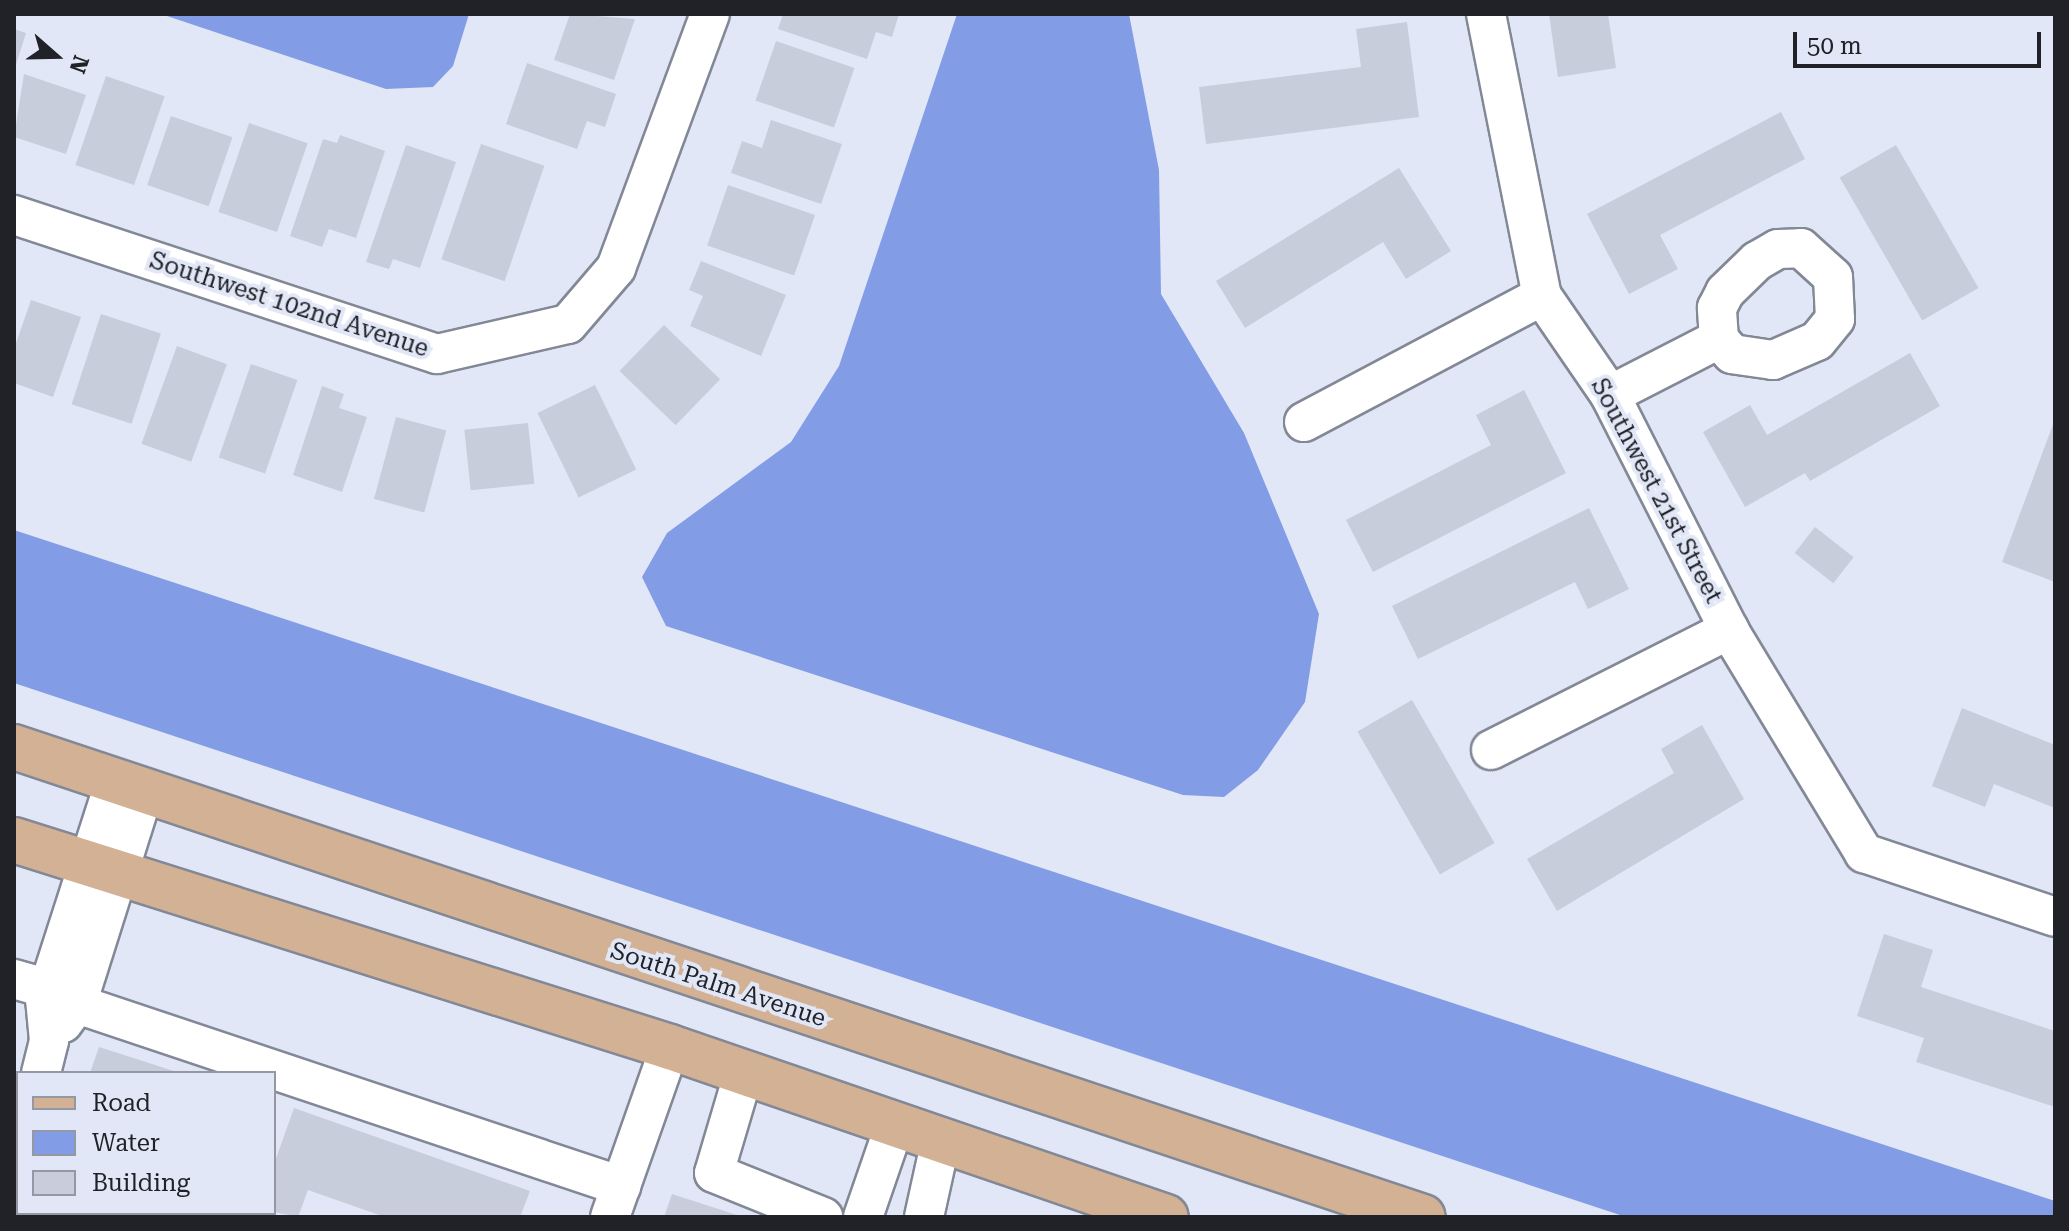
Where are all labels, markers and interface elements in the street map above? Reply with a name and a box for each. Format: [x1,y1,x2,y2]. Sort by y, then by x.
north arrow [16,16,96,96]
scale bar [1797,16,2045,66]
text: 50 m [1807,32,1862,60]
text: N [64,52,94,77]
street label: Southwest 102nd Avenue [146,246,432,364]
street label: Southwest 21st Street [1585,374,1727,608]
street label: South Palm Avenue [607,937,829,1033]
legend [16,1071,276,1215]
text: Road [92,1089,151,1117]
text: Water [92,1129,160,1157]
text: Building [92,1169,190,1197]

